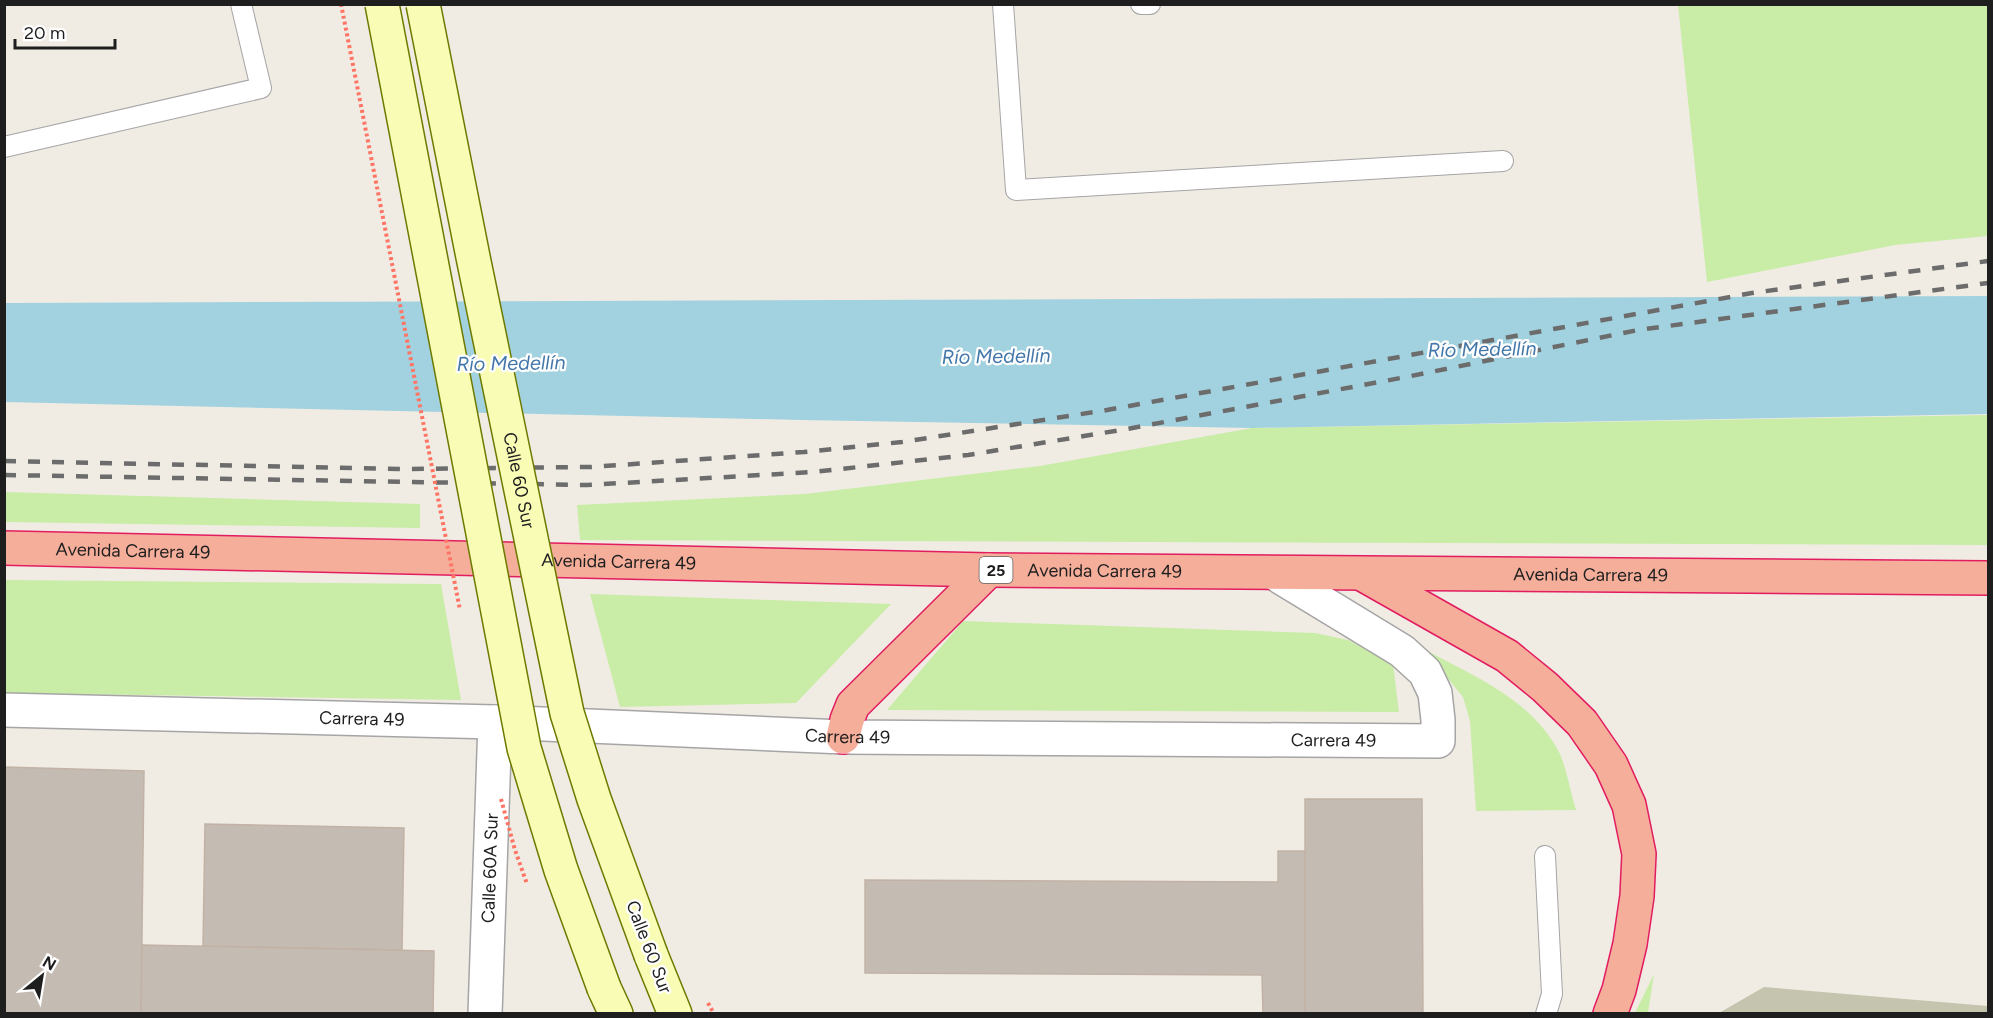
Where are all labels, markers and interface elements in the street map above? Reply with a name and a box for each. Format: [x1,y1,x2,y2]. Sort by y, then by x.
scale bar [15,12,116,50]
text: 20 m [24,22,65,44]
water label: Río Medellín [1427,336,1537,362]
water label: Río Medellín [941,343,1051,369]
water label: Río Medellín [456,350,566,376]
street label: Calle 60 Sur [498,430,540,531]
street label: Avenida Carrera 49 [55,538,211,564]
street label: Avenida Carrera 49 [541,549,696,574]
road number: 25 [980,557,1012,583]
street label: Avenida Carrera 49 [1027,559,1182,583]
street label: Avenida Carrera 49 [1513,563,1668,586]
street label: Carrera 49 [319,707,405,731]
street label: Carrera 49 [804,724,890,748]
street label: Carrera 49 [1291,729,1376,752]
street label: Calle 60A Sur [477,813,503,923]
street label: Calle 60 Sur [621,897,677,997]
north arrow [12,946,72,1006]
text: N [39,952,59,975]

